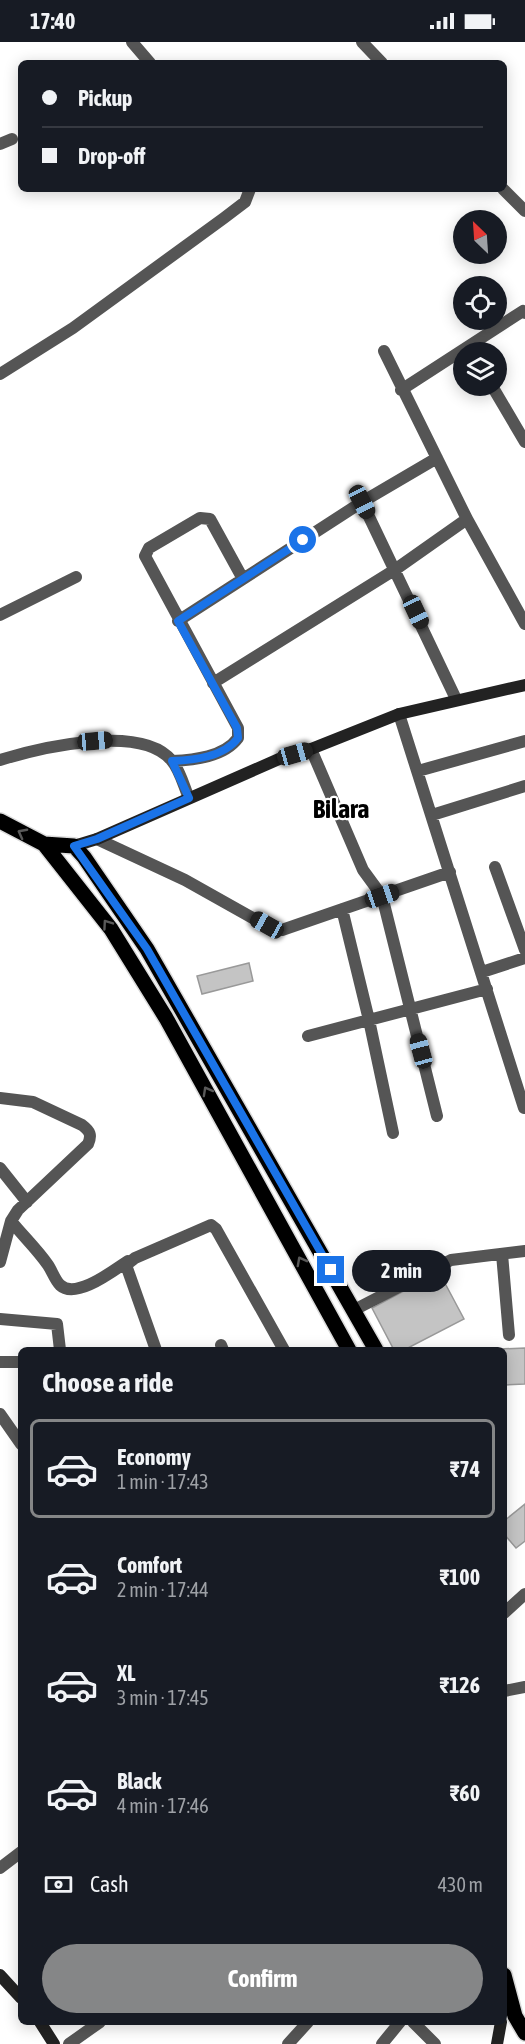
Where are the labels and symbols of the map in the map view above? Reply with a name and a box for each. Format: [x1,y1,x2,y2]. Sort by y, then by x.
north arrow [453,210,507,264]
car [346,482,378,522]
route start [289,526,316,553]
car [400,592,432,632]
car [76,730,114,752]
car [275,740,315,768]
district label: Bilara [313,794,369,824]
one-way arrow [18,829,28,840]
car [362,882,402,910]
car [247,908,287,942]
one-way arrow [103,919,114,930]
car [408,1031,434,1071]
one-way arrow [203,1087,214,1097]
callout: 2 min [352,1249,451,1291]
route end [317,1256,344,1283]
one-way arrow [297,1257,308,1268]

